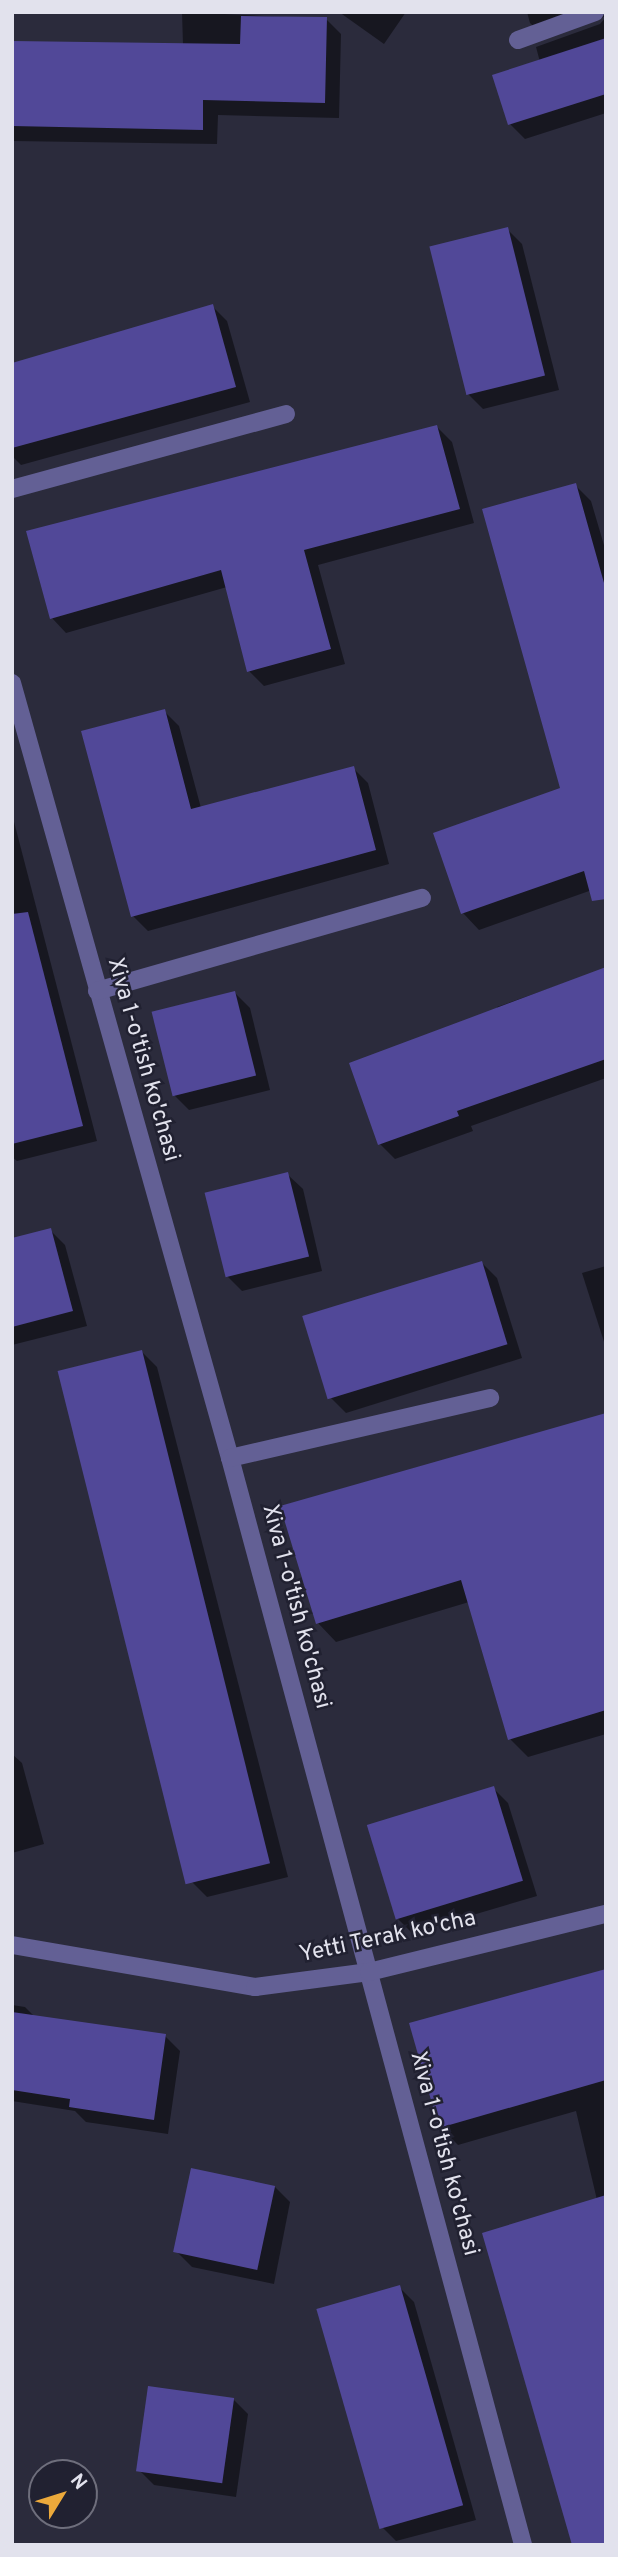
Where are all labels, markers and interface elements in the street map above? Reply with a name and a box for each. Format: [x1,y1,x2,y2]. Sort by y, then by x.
street label: Xiva 1-o'tish ko'chasi [100,955,184,1165]
street label: Xiva 1-o'tish ko'chasi [254,1502,336,1712]
street label: Yetti Terak ko'cha [297,1906,479,1970]
street label: Xiva 1-o'tish ko'chasi [402,2049,484,2259]
north arrow [28,2459,98,2529]
text: N [64,2470,92,2495]

